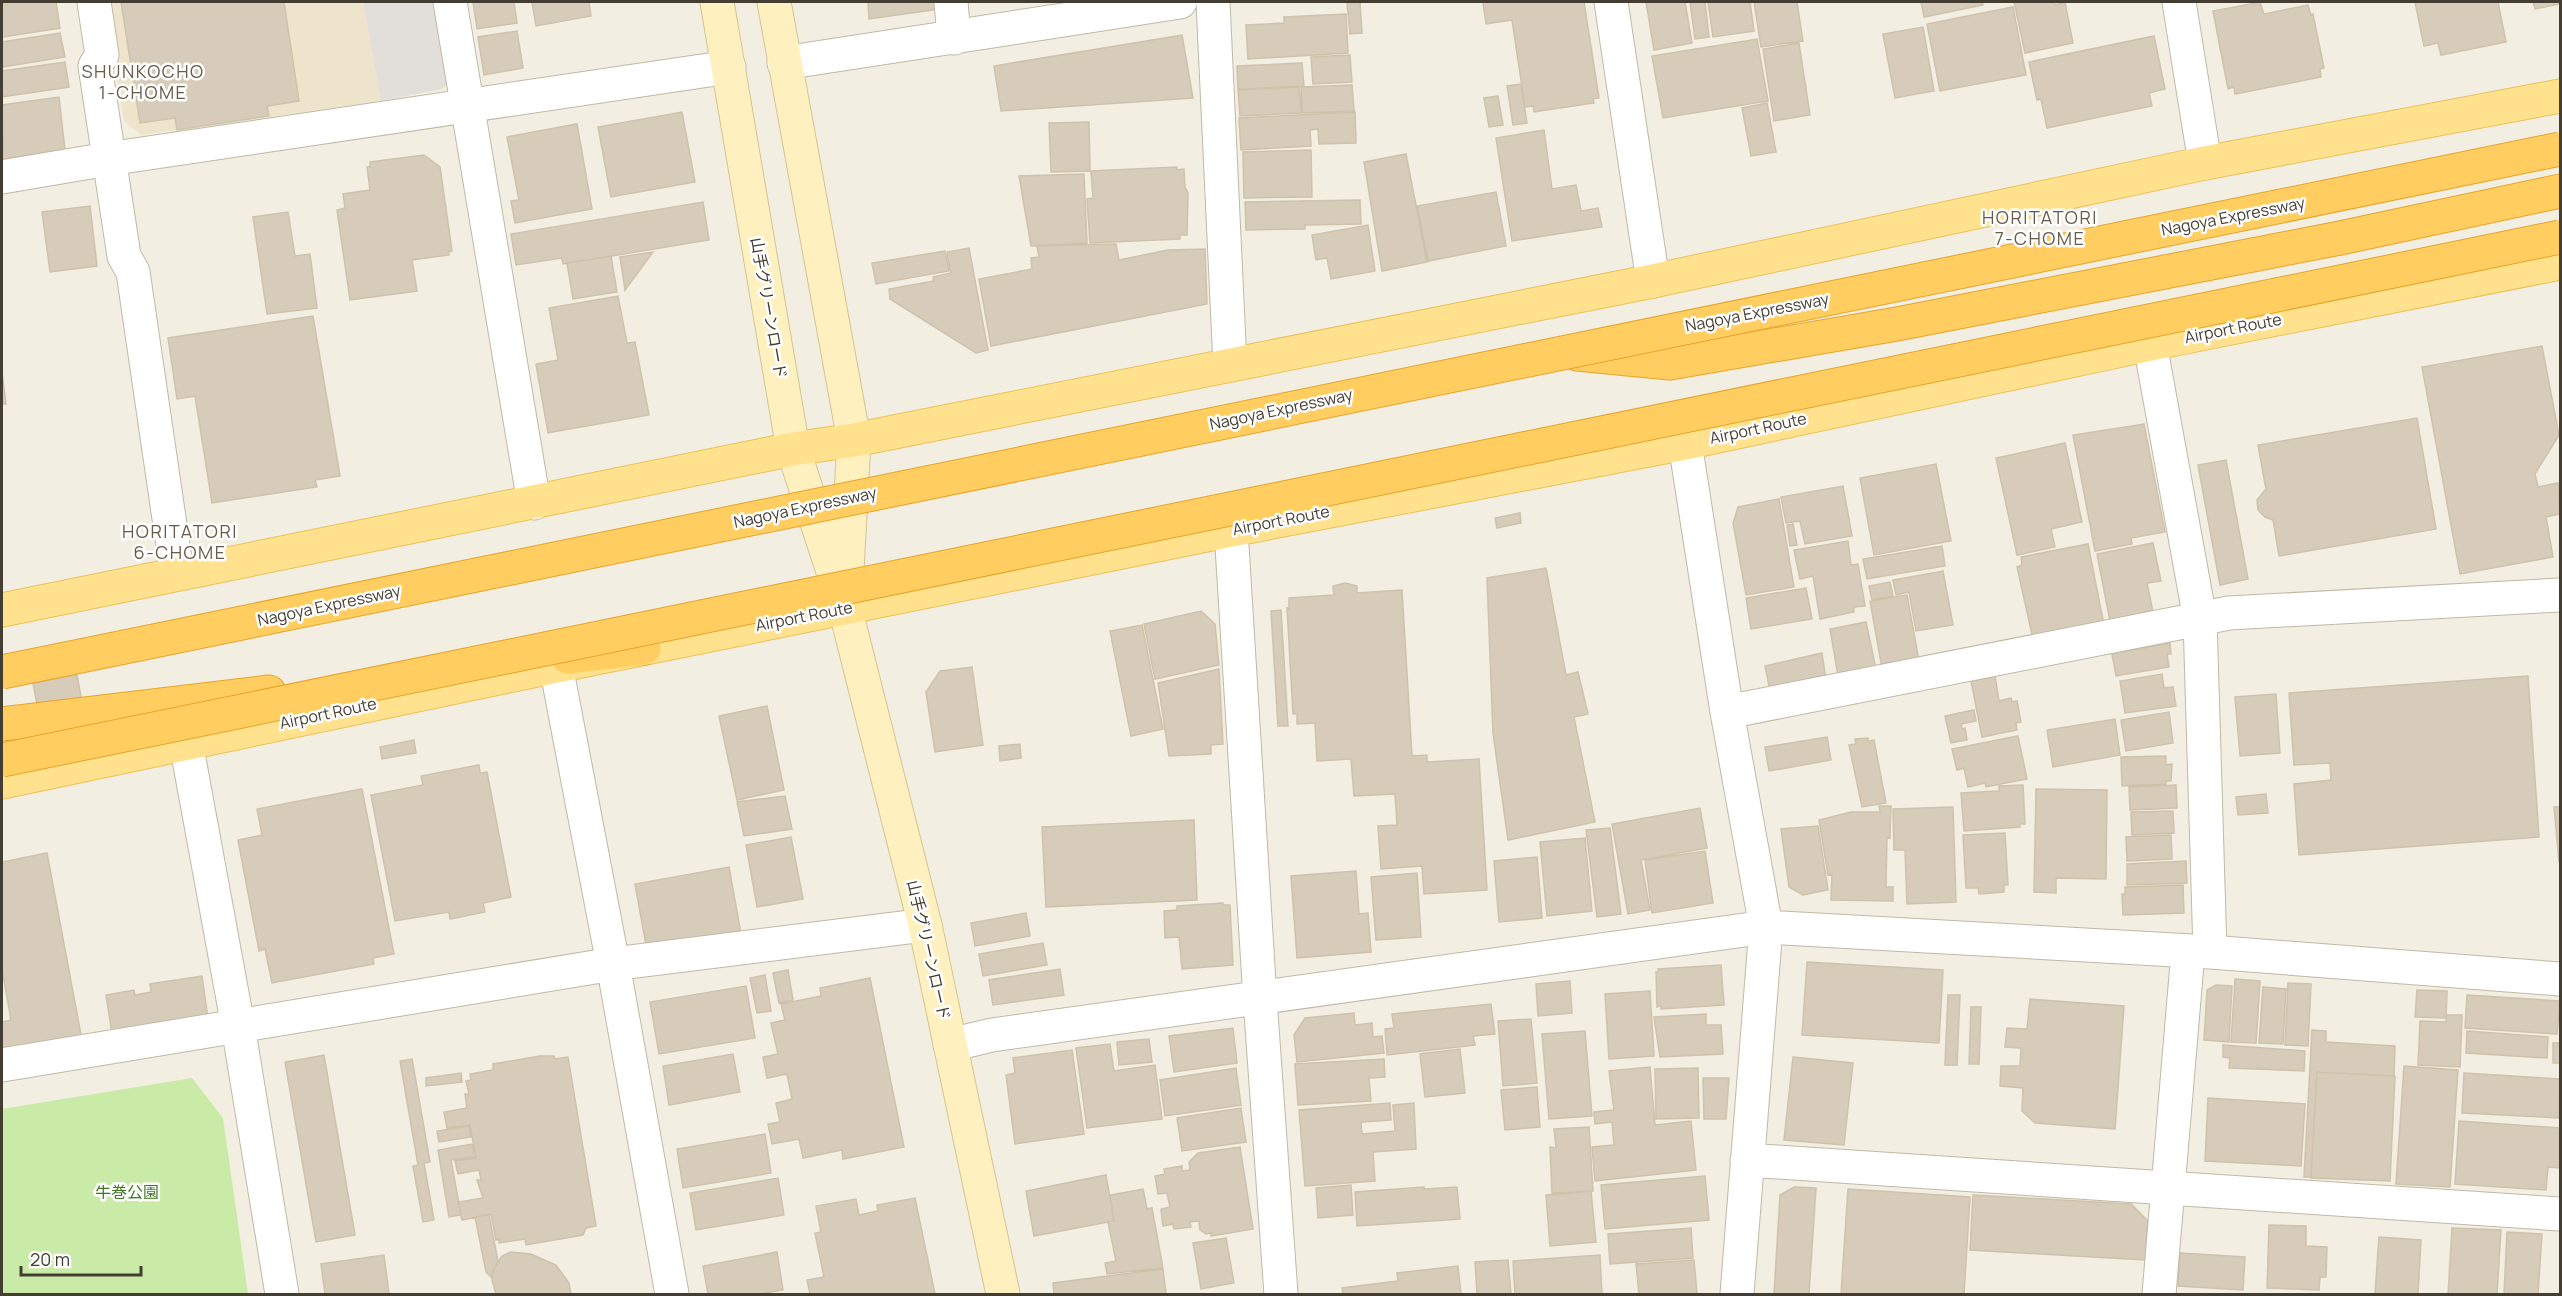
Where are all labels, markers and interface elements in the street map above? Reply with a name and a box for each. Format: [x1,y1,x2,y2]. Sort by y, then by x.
district label: SHUNKOCHO 1-CHOME [81,59,205,104]
street label: Nagoya Expressway [2159,191,2307,241]
district label: HORITATORI 7-CHOME [1982,205,2098,250]
street label: 山手グリーンロード [746,236,792,380]
street label: Nagoya Expressway [1683,287,1831,337]
street label: Airport Route [2183,308,2283,348]
street label: Nagoya Expressway [1207,383,1355,435]
street label: Airport Route [1708,407,1808,449]
street label: Nagoya Expressway [731,481,879,533]
street label: Airport Route [1231,500,1331,540]
district label: HORITATORI 6-CHOME [122,519,238,564]
street label: Nagoya Expressway [255,579,403,631]
street label: Airport Route [754,596,854,636]
street label: Airport Route [278,692,378,734]
street label: 山手グリーンロード [902,878,956,1022]
park label: 牛巻公園 [95,1181,159,1203]
scale bar [21,1239,141,1277]
text: 20 m [30,1247,70,1271]

